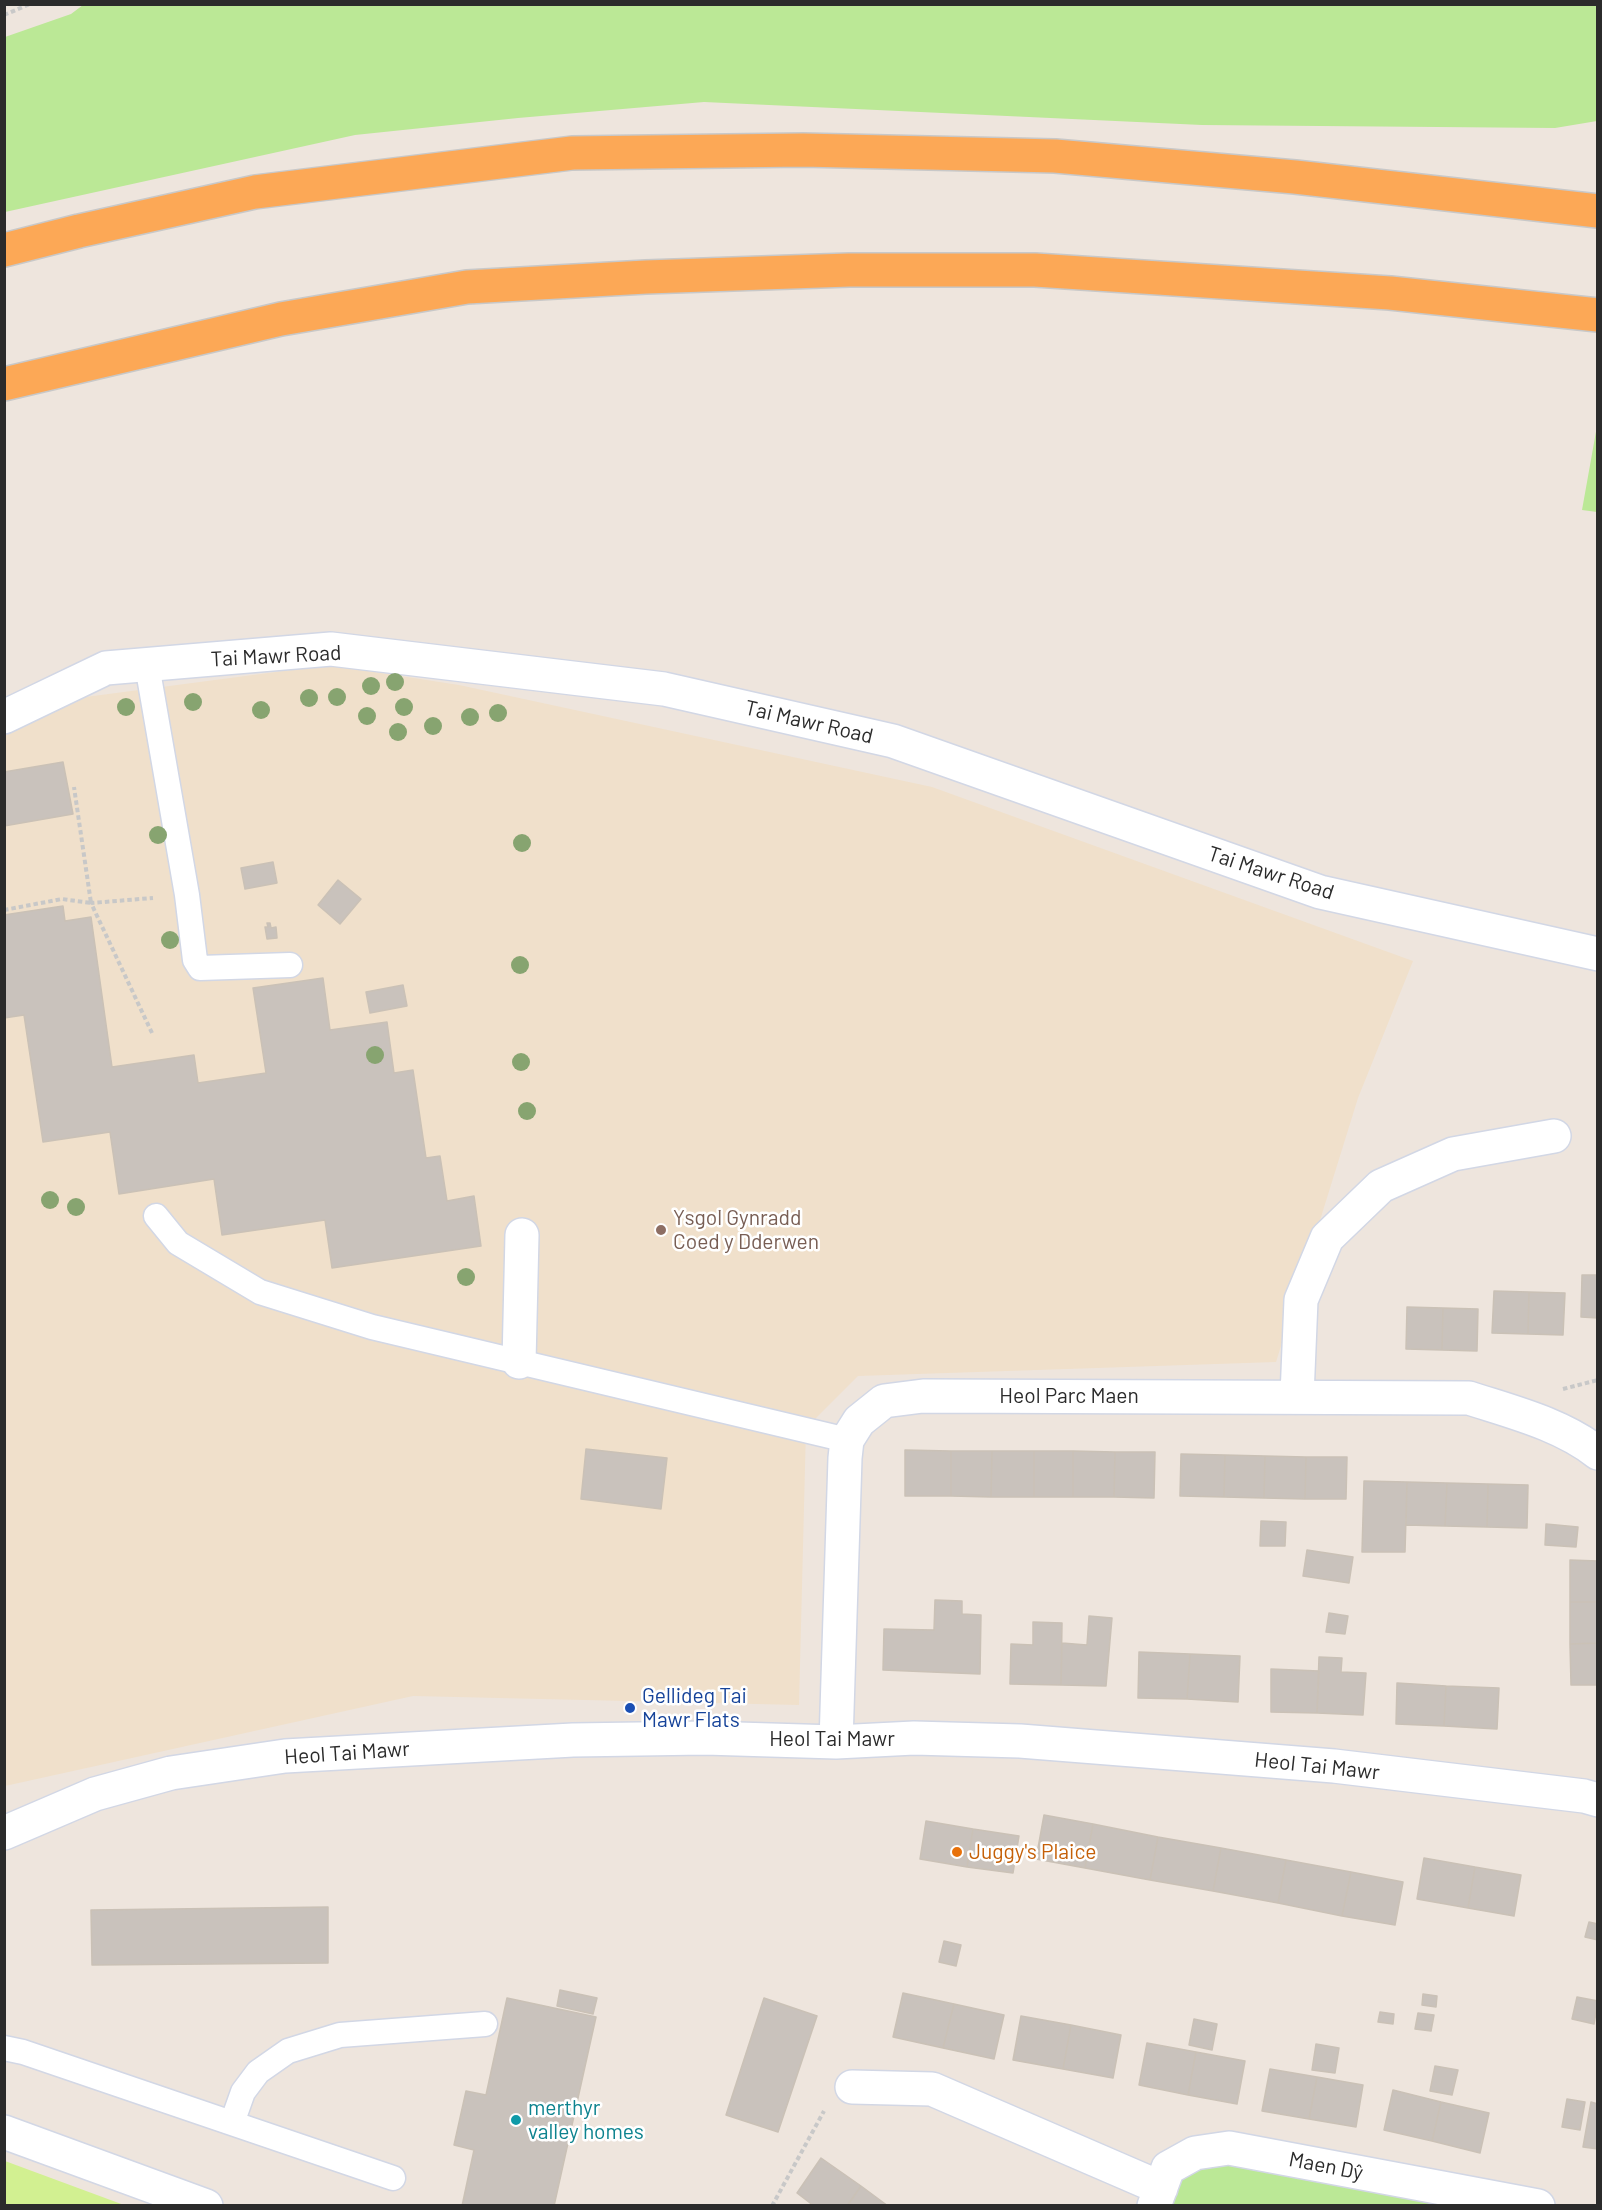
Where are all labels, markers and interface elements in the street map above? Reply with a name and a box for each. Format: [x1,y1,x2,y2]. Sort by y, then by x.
street label: Tai Mawr Road [210,640,342,672]
street label: Tai Mawr Road [742,695,876,749]
street label: Tai Mawr Road [1205,841,1337,905]
place label: Ysgol Gynradd Coed y Dderwen [673,1205,819,1255]
marker: Ysgol Gynradd Coed y Dderwen [654,1223,668,1237]
street label: Heol Parc Maen [999,1383,1139,1409]
place label: Gellideg Tai Mawr Flats [642,1683,747,1733]
marker: Gellideg Tai Mawr Flats [623,1701,637,1715]
street label: Heol Tai Mawr [769,1726,895,1752]
street label: Heol Tai Mawr [283,1736,411,1770]
street label: Heol Tai Mawr [1253,1747,1381,1785]
place label: Juggy's Plaice [969,1839,1096,1865]
marker: Juggy's Plaice [950,1845,964,1859]
place label: merthyr valley homes [528,2095,644,2145]
marker: merthyr valley homes [509,2113,523,2127]
street label: Maen Dŷ [1287,2146,1365,2186]

